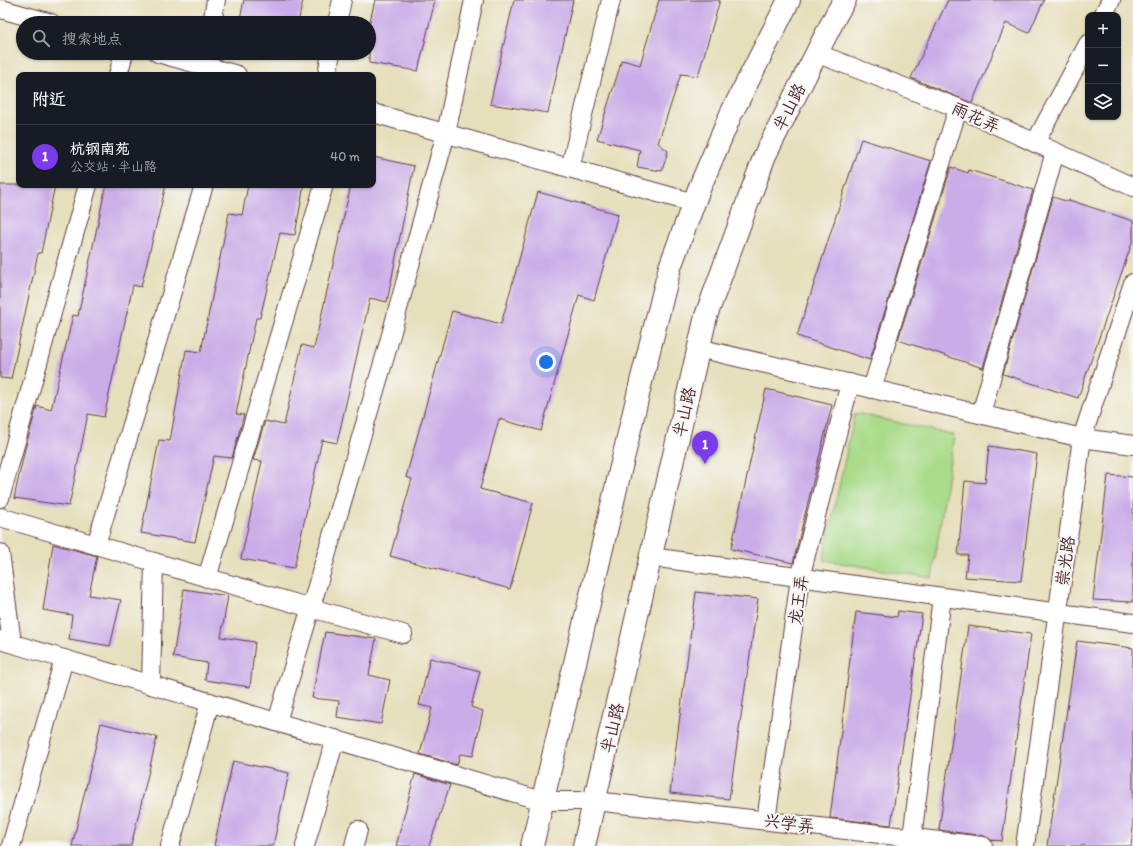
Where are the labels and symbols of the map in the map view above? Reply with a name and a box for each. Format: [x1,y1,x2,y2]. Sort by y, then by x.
street label: 半山路 [769,80,809,134]
street label: 雨花弄 [949,97,1003,137]
your location [536,352,556,372]
street label: 半山路 [669,385,699,439]
pin: 1 [692,431,718,464]
street label: 崇光路 [1052,534,1078,588]
street label: 龙王弄 [784,573,812,627]
street label: 半山路 [597,701,627,755]
street label: 兴学弄 [762,810,816,836]

